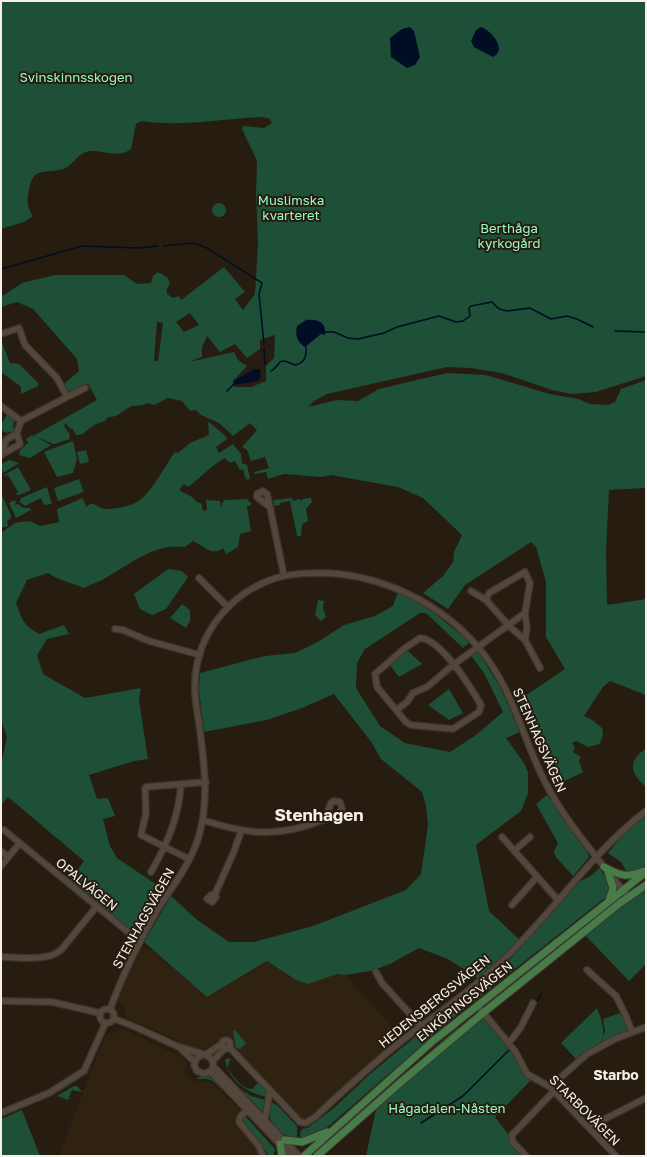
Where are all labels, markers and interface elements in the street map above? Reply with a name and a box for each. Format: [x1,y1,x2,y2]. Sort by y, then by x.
park label: Svinskinnsskogen [20,69,132,85]
park label: Muslimska kvarteret [258,192,324,223]
park label: Berthåga kyrkogård [478,220,541,251]
street label: STENHAGSVÄGEN [510,685,570,795]
district label: Stenhagen [274,804,364,825]
street label: OPALVÄGEN [53,854,121,914]
street label: STENHAGSVÄGEN [109,865,177,971]
street label: HEDENSBERGSVÄGEN [375,951,493,1051]
street label: ENKÖPINGSVÄGEN [413,957,515,1045]
district label: Starbo [593,1066,639,1083]
street label: STARBOVÄGEN [546,1071,624,1149]
park label: Hågadalen-Nåsten [388,1100,506,1116]

